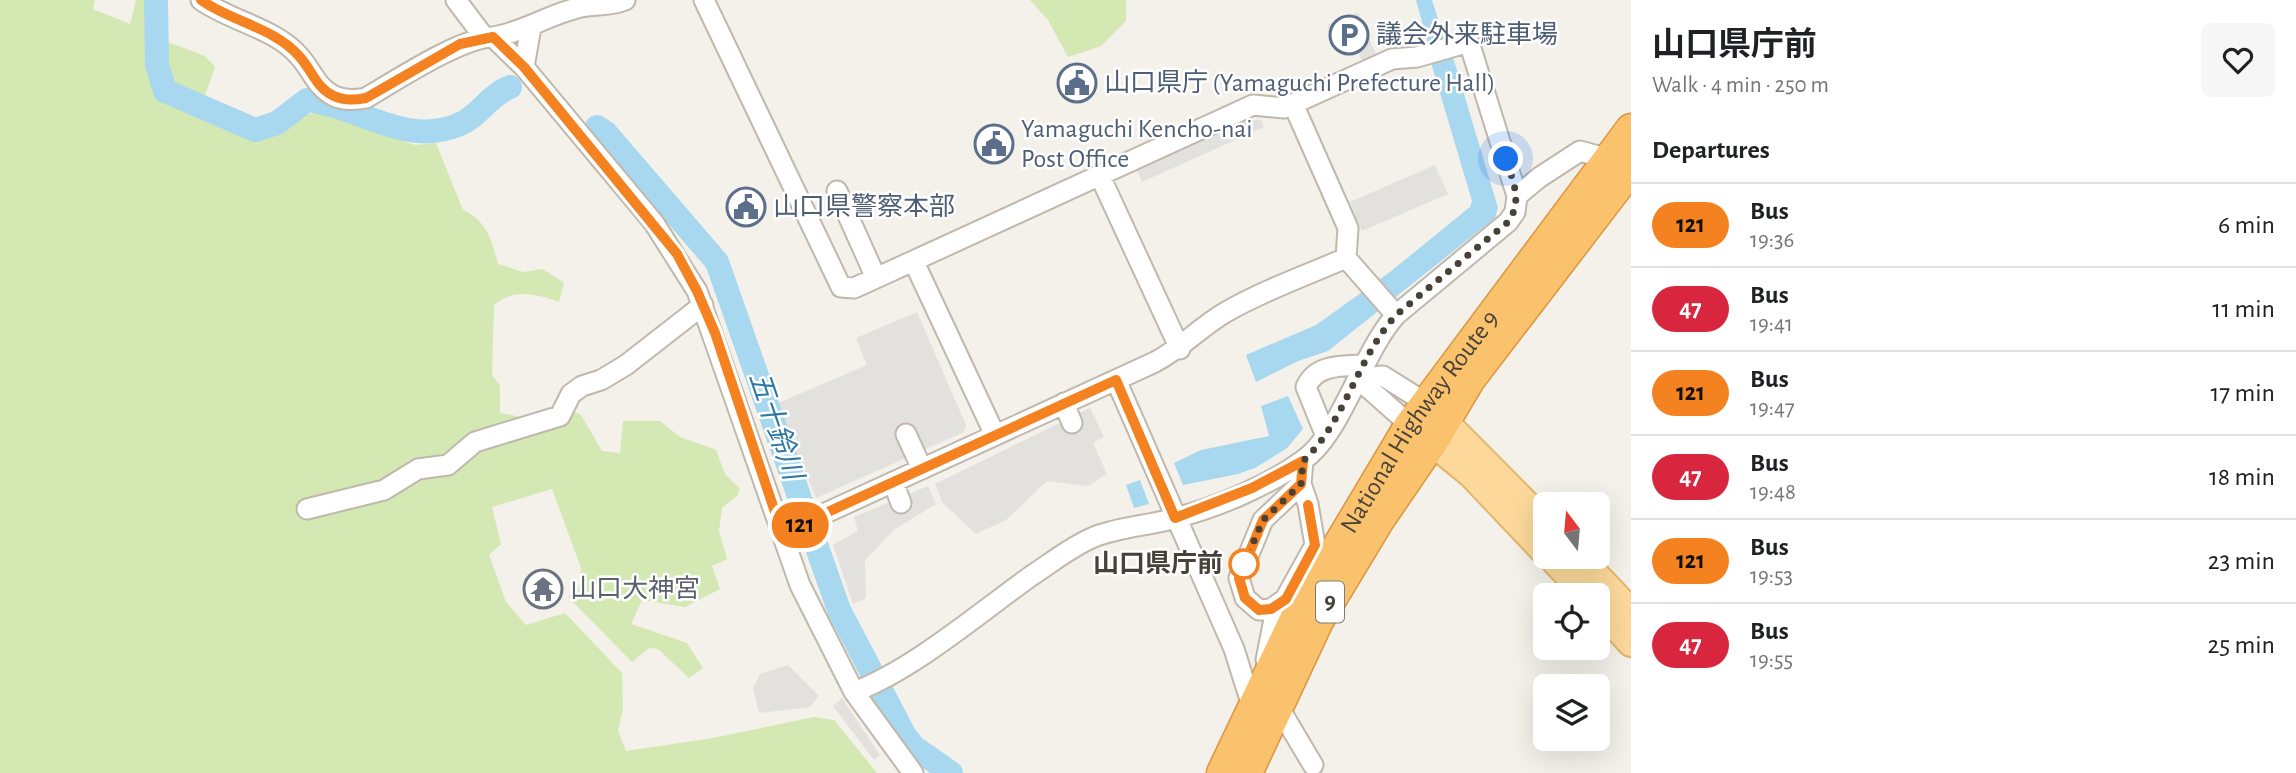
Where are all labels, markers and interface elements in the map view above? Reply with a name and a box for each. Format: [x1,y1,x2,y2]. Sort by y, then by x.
parking icon: 議会外来駐車場 [1328,14,1370,56]
place label: 議会外来駐車場 [1376,20,1558,48]
button: heart [2201,23,2275,97]
text: 山口県庁前 [1652,29,1817,62]
public building icon: 山口県庁 (Yamaguchi Prefecture Hall) [1056,62,1098,104]
place label: 山口県庁 (Yamaguchi Prefecture Hall) [1104,68,1495,96]
text: Walk · 4 min · 250 m [1652,74,1829,97]
place label: Yamaguchi Kencho-nai Post Office [1021,116,1253,172]
public building icon: Yamaguchi Kencho-nai Post Office [973,123,1015,165]
text: Departures [1652,137,1770,163]
your location [1488,141,1523,176]
public building icon: 山口県警察本部 [725,186,767,228]
place label: 山口県警察本部 [773,193,955,220]
text: Bus [1750,198,1789,224]
text: 6 min [2218,212,2275,238]
text: 121 [1676,213,1705,237]
text: 19:36 [1750,229,1794,252]
text: Bus [1750,282,1789,308]
text: 11 min [2212,296,2275,322]
text: 47 [1679,297,1702,321]
street label: National Highway Route 9 [1336,306,1504,538]
text: 19:41 [1750,313,1793,336]
text: Bus [1750,366,1789,392]
water label: 五十鈴川 [744,368,809,486]
text: 17 min [2210,380,2275,406]
text: 121 [1676,381,1705,405]
text: 19:47 [1750,397,1795,420]
text: Bus [1750,450,1789,476]
text: 18 min [2209,464,2275,490]
text: 47 [1679,465,1702,489]
text: 19:48 [1750,481,1796,504]
north arrow [1533,492,1610,569]
map controls [1533,492,1610,751]
line badge: 121 [760,502,840,548]
text: 121 [786,513,814,537]
text: Bus [1750,534,1789,560]
text: 23 min [2208,548,2275,574]
place label: 山口県庁前 [1093,549,1223,577]
marker: 山口県庁前 [1229,549,1259,579]
text: 121 [1676,549,1705,573]
text: 19:53 [1750,565,1793,588]
temple icon: 山口大神宮 [522,568,564,610]
place label: 山口大神宮 [570,575,700,602]
road number: 9 [1316,582,1344,622]
button: locate [1533,583,1610,660]
text: Bus [1750,618,1789,644]
text: 25 min [2208,632,2275,658]
text: 47 [1679,633,1702,657]
text: 19:55 [1750,649,1793,672]
button: layers [1533,674,1610,751]

